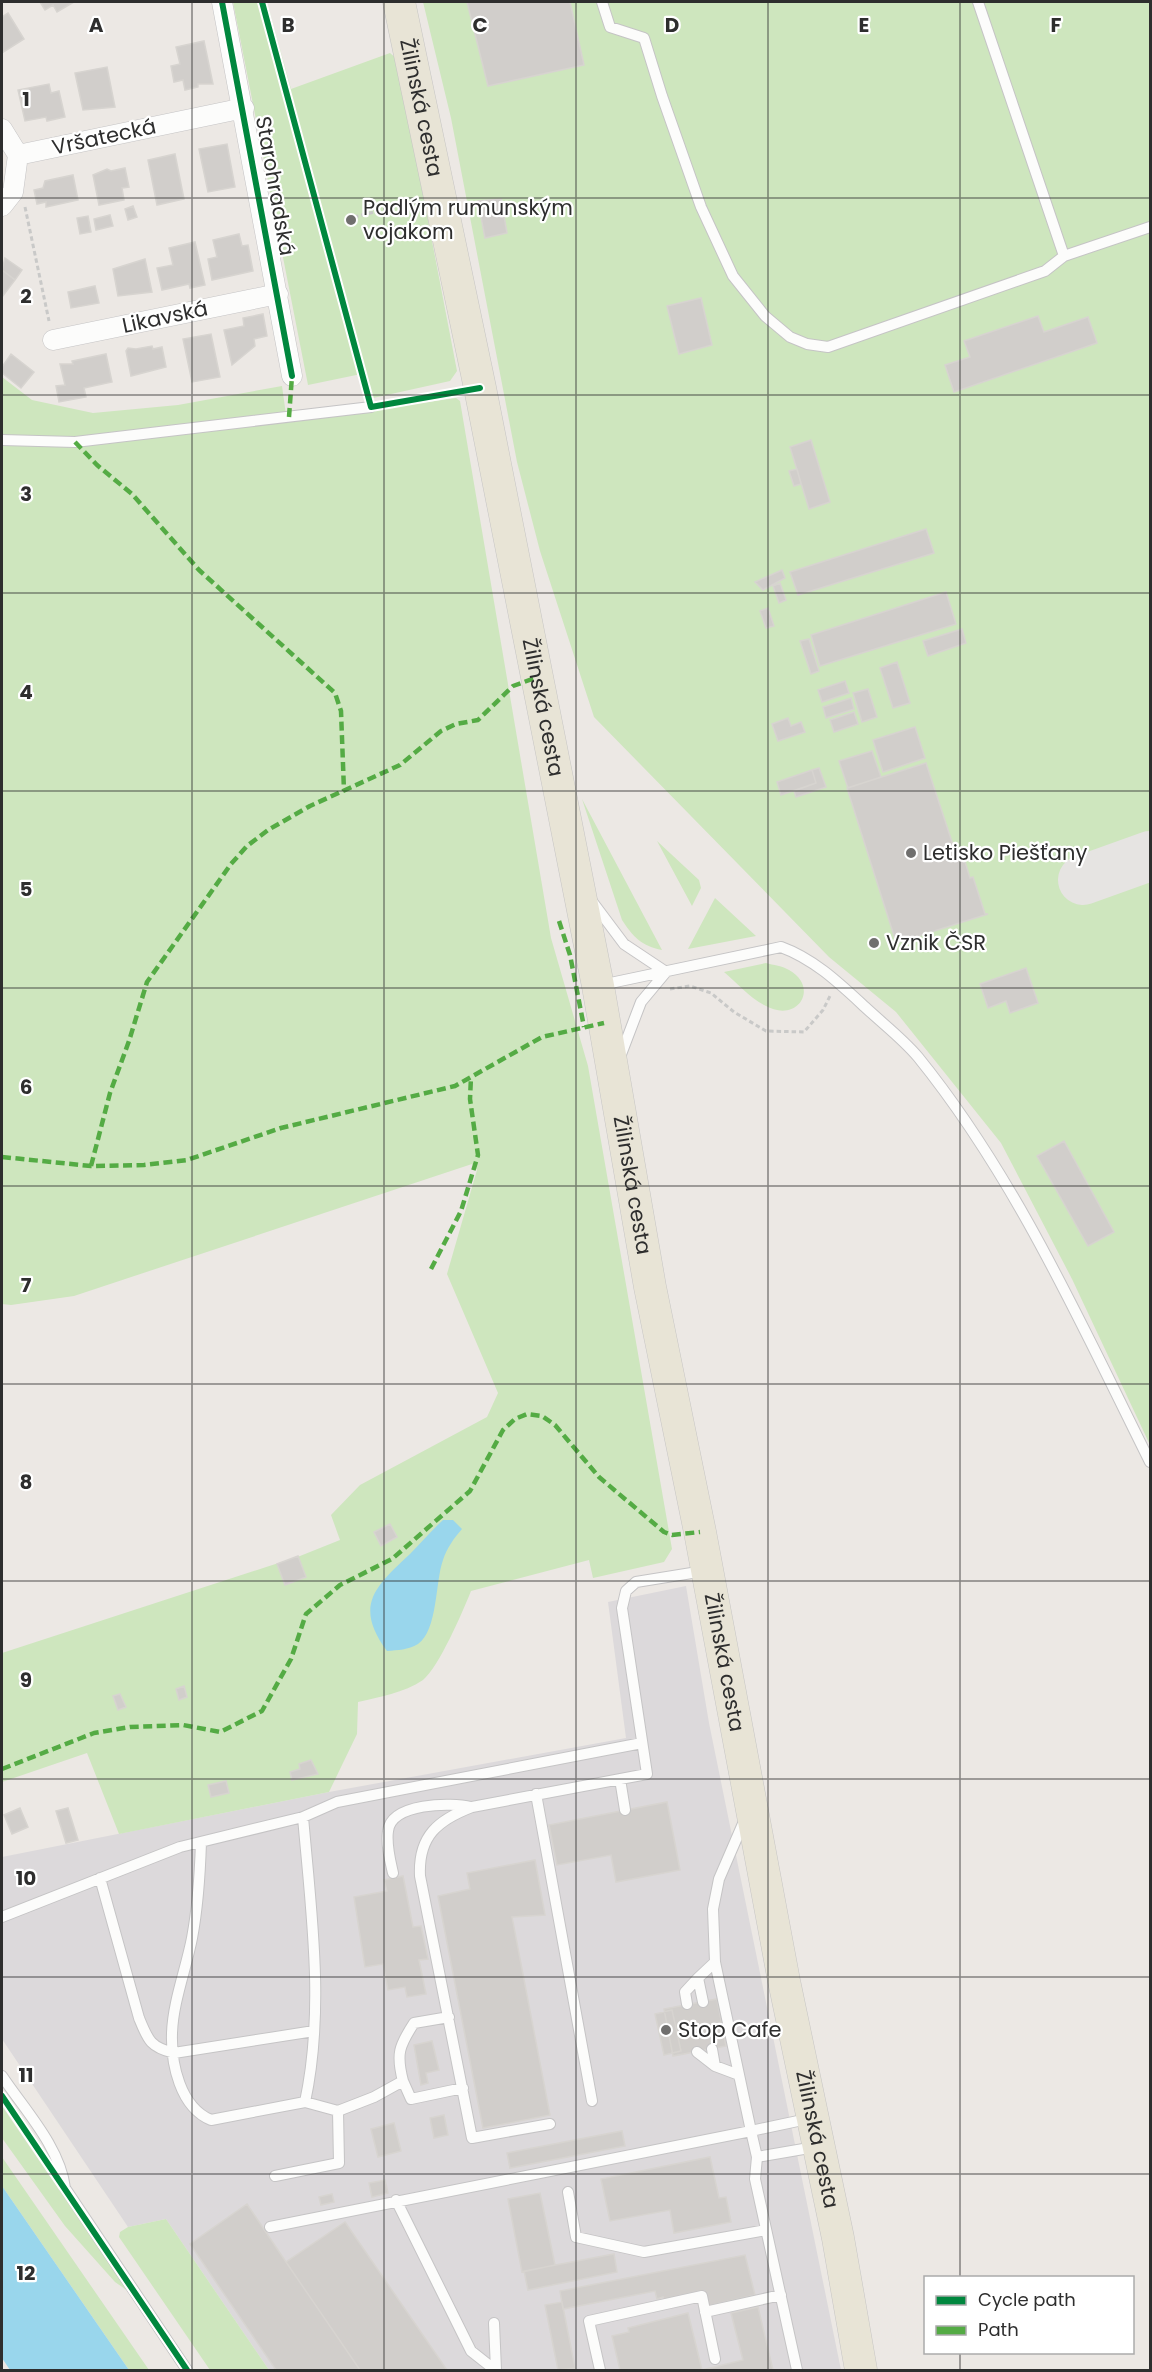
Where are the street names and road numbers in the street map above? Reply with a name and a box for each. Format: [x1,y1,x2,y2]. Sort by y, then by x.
street label: Žilinská cesta [393,36,450,179]
street label: Vršatecká [49,111,159,162]
street label: Starohradská [249,114,302,258]
street label: Likavská [119,293,210,340]
street label: Žilinská cesta [516,636,571,779]
street label: Žilinská cesta [607,1113,659,1257]
street label: Žilinská cesta [698,1590,752,1734]
street label: Žilinská cesta [789,2067,846,2211]

